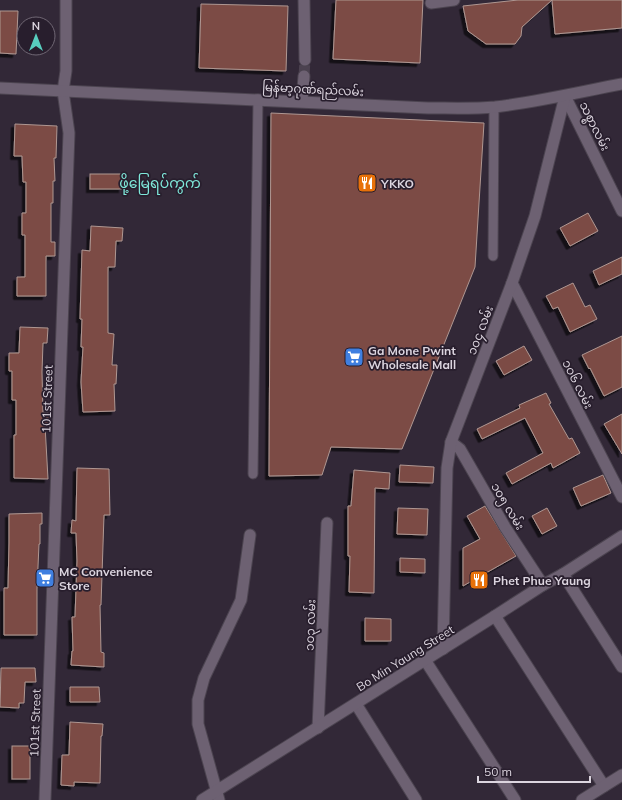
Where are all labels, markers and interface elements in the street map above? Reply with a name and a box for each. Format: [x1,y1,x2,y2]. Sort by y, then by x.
north arrow [16,16,56,56]
text: N [32,19,40,33]
street label: မြန်မာ့ဂုဏ်ရည်လမ်း [262,78,364,102]
street label: သစ္စာလမ်း [574,99,614,154]
restaurant icon: YKKO [356,172,378,194]
district label: ဖို့မြေရပ်ကွက် [119,173,201,195]
place label: YKKO [380,176,414,191]
street label: ၁၀၄ လမ်း [463,303,499,358]
place label: Ga Mone Pwint Wholesale Mall [368,343,456,372]
supermarket icon: Ga Mone Pwint Wholesale Mall [343,346,365,368]
street label: ၁၀၆ လမ်း [559,357,598,411]
street label: 101st Street [38,365,56,433]
street label: ၁၀၅ လမ်း [486,479,529,534]
place label: MC Convenience Store [59,564,153,593]
supermarket icon: MC Convenience Store [34,567,56,589]
restaurant icon: Phet Phue Yaung [468,569,490,591]
place label: Phet Phue Yaung [493,573,591,588]
street label: ၁၀၃ လမ်း [301,599,321,651]
street label: Bo Min Yaung Street [353,622,457,694]
street label: 101st Street [26,689,44,757]
scale bar [478,758,590,784]
text: 50 m [484,764,512,779]

